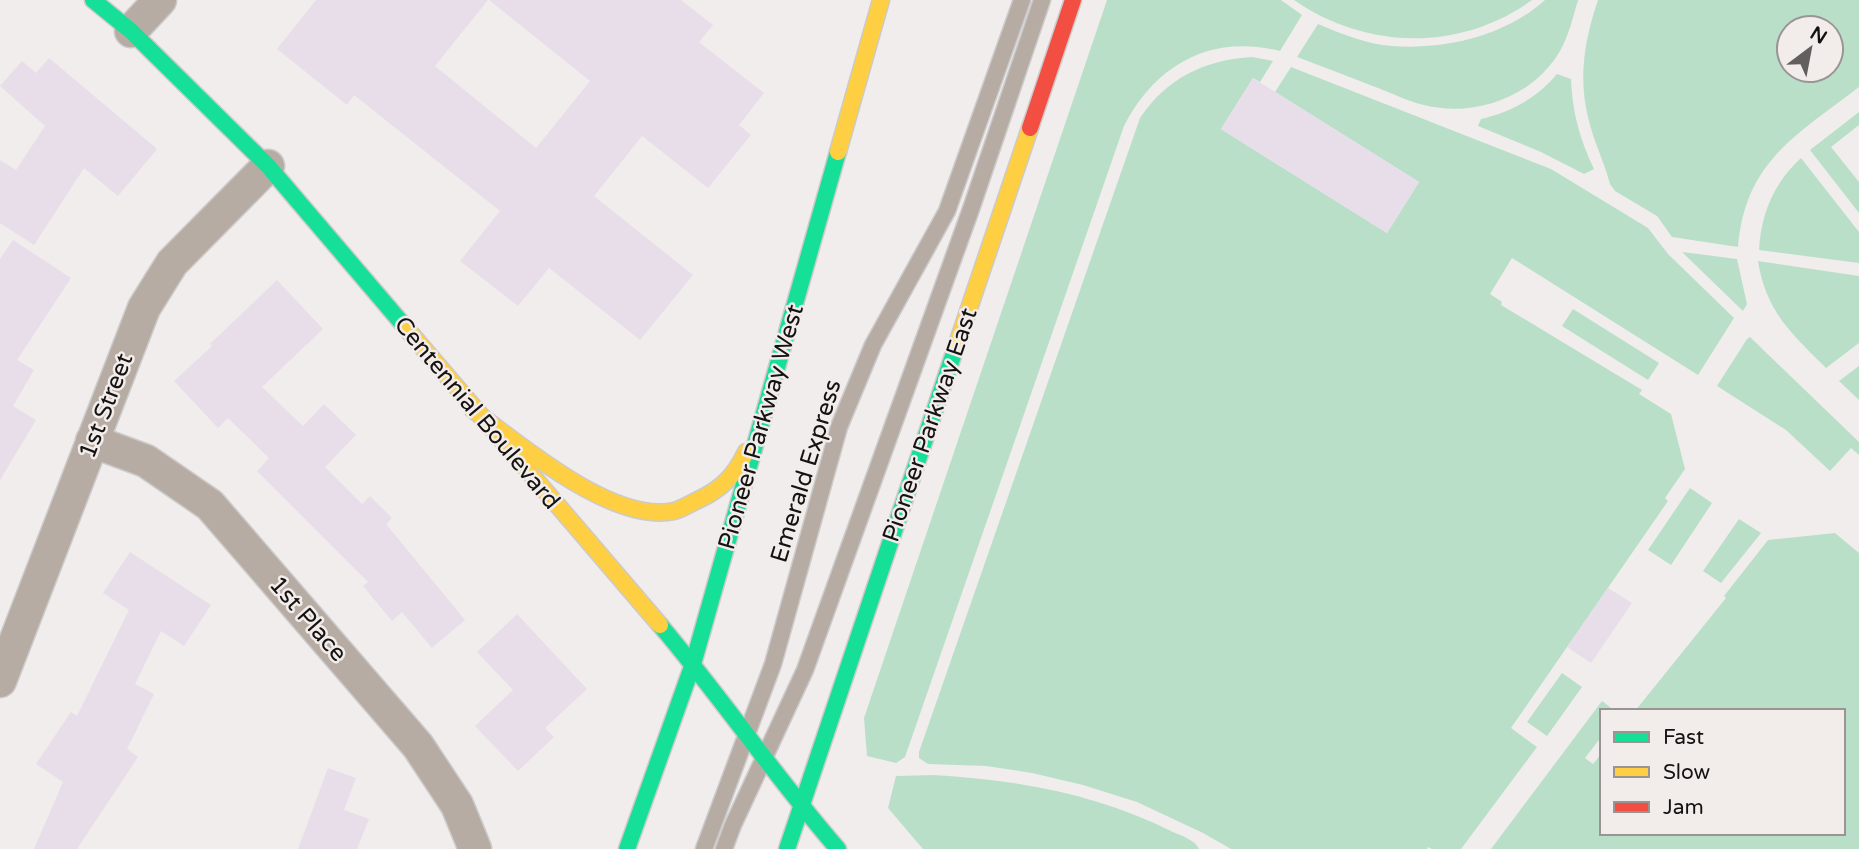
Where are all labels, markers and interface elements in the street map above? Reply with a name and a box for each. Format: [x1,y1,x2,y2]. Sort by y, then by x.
north arrow [1775,14,1845,84]
text: N [1806,22,1831,49]
street label: Pioneer Parkway West [712,301,810,553]
street label: Pioneer Parkway East [876,304,984,546]
street label: Centennial Boulevard [388,311,566,515]
street label: 1st Street [73,349,139,463]
street label: Emerald Express [764,376,848,566]
street label: 1st Place [263,570,353,668]
legend [1600,709,1845,835]
text: Fast [1663,725,1704,750]
text: Slow [1663,760,1711,785]
text: Jam [1663,795,1704,820]

